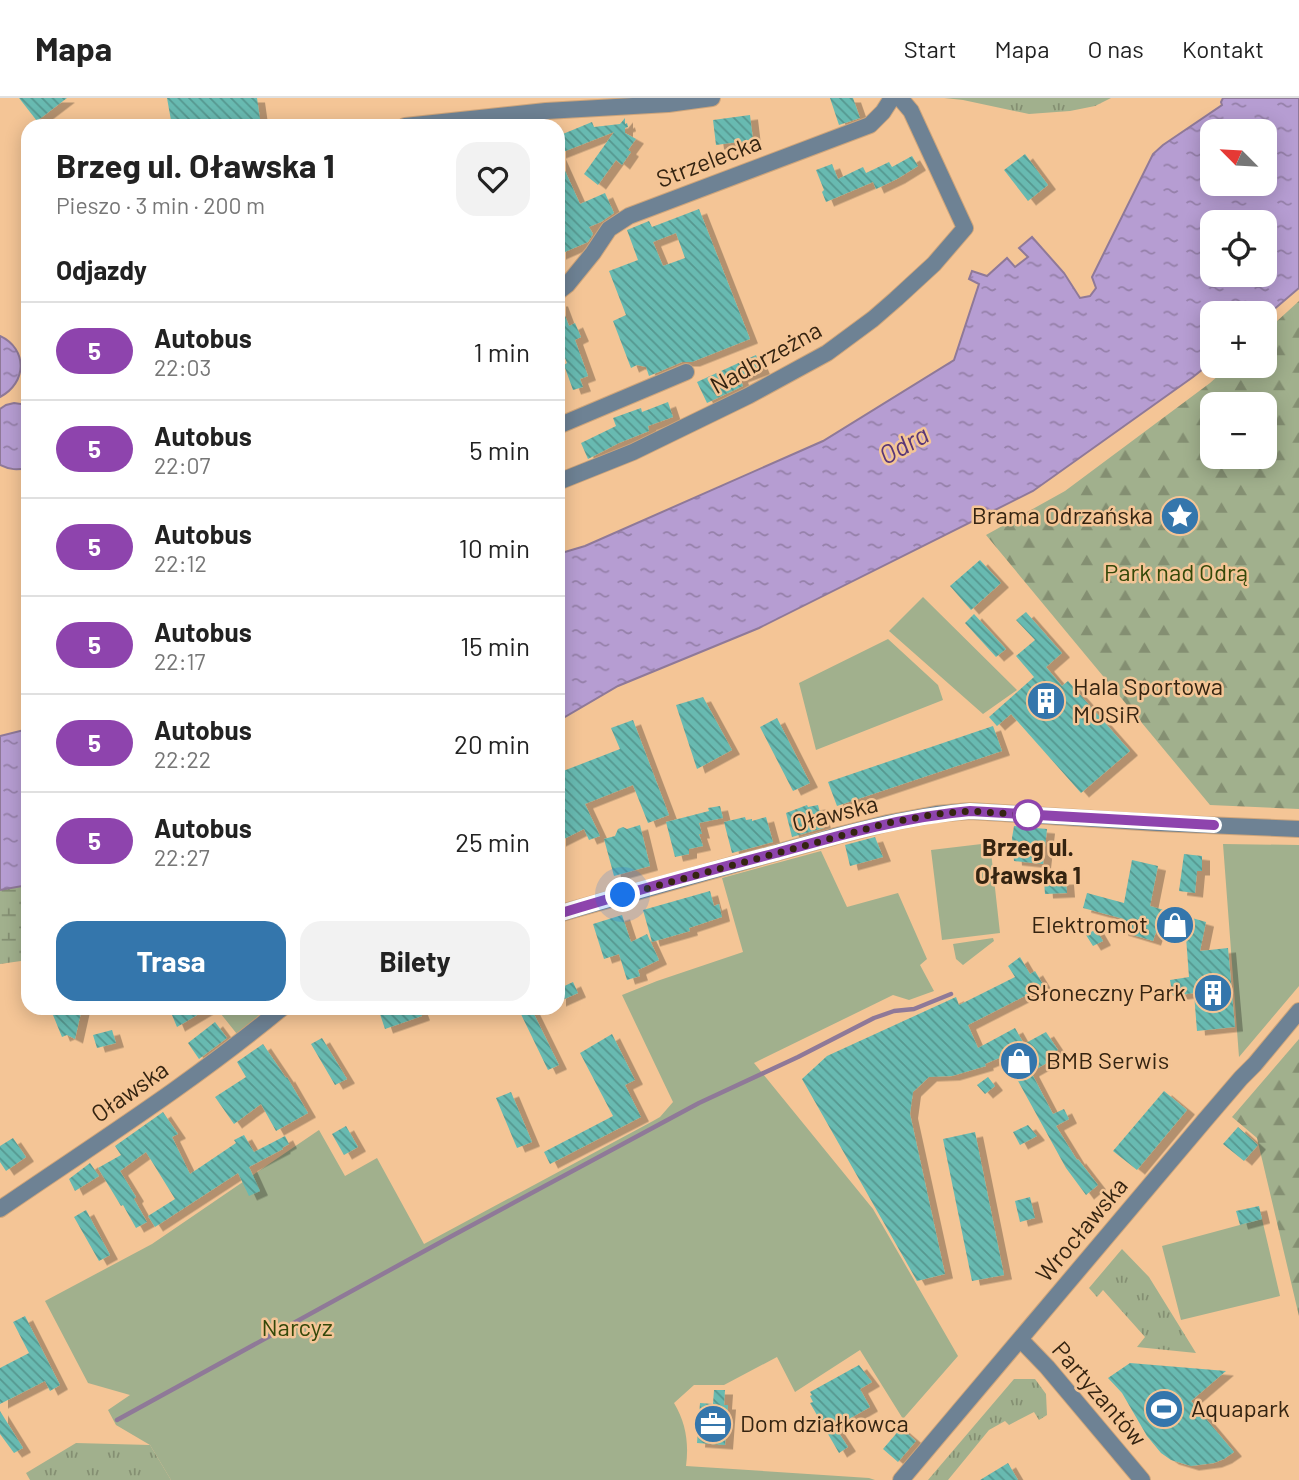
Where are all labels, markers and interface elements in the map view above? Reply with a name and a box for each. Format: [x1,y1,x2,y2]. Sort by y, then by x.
text: Mapa [35,28,112,68]
text: Start [904,34,956,63]
text: Mapa [994,34,1049,63]
text: O nas [1087,34,1144,63]
text: Kontakt [1182,34,1264,63]
north arrow [1200,119,1278,196]
map controls [1200,119,1277,469]
street label: Strzelecka [652,126,765,193]
button: heart [456,142,530,216]
text: Brzeg ul. Oławska 1 [56,145,335,185]
text: Pieszo · 3 min · 200 m [56,191,265,219]
button: locate [1200,210,1277,287]
text: Odjazdy [56,254,147,285]
button: + [1200,301,1277,378]
street label: Nadbrzeżna [705,314,826,399]
text: Autobus [154,322,252,353]
text: 5 [88,336,101,365]
text: 1 min [474,336,530,367]
text: 22:03 [154,353,211,381]
button: − [1200,392,1277,469]
water label: Odra [873,418,934,470]
text: Autobus [154,420,252,451]
text: 5 [88,434,101,463]
text: 5 min [469,434,530,465]
text: 22:07 [154,451,210,479]
place icon: Brama Odrzańska [1159,495,1201,537]
place label: Brama Odrzańska [972,500,1153,529]
text: Autobus [154,518,252,549]
text: 5 [88,532,101,561]
text: 10 min [459,532,530,563]
text: 22:12 [154,549,207,577]
park label: Park nad Odrą [1104,557,1248,586]
text: Autobus [154,616,252,647]
text: 5 [88,630,101,659]
text: 15 min [460,630,530,661]
text: 22:17 [154,647,205,675]
place label: Hala Sportowa MOSiR [1073,671,1223,728]
building icon: Hala Sportowa MOSiR [1025,680,1067,722]
text: Autobus [154,714,252,745]
text: 5 [88,728,101,757]
text: 20 min [454,728,530,759]
text: 22:22 [154,745,211,773]
street label: Oławska [789,788,881,837]
marker: Brzeg ul. Oławska 1 [1013,800,1043,830]
text: Autobus [154,812,252,843]
text: 5 [88,826,101,855]
text: 25 min [455,826,530,857]
place label: Brzeg ul. Oławska 1 [975,832,1081,889]
text: 22:27 [154,843,210,871]
your location [605,877,640,912]
shop icon: Elektromot [1154,904,1196,946]
place label: Elektromot [1031,909,1148,938]
button: Trasa [56,921,286,1001]
button: Bilety [300,921,530,1001]
building icon: Słoneczny Park [1192,972,1234,1014]
place label: Słoneczny Park [1026,977,1186,1006]
shop icon: BMB Serwis [998,1040,1040,1082]
place label: BMB Serwis [1046,1045,1169,1074]
street label: Oławska [85,1054,173,1128]
street label: Wrocławska [1029,1171,1133,1287]
park label: Narcyz [261,1312,333,1341]
street label: Partyzantów [1047,1335,1153,1451]
sports icon: Aquapark [1143,1388,1185,1430]
place label: Aquapark [1191,1393,1290,1422]
office icon: Dom działkowca [692,1403,734,1445]
place label: Dom działkowca [740,1408,909,1437]

